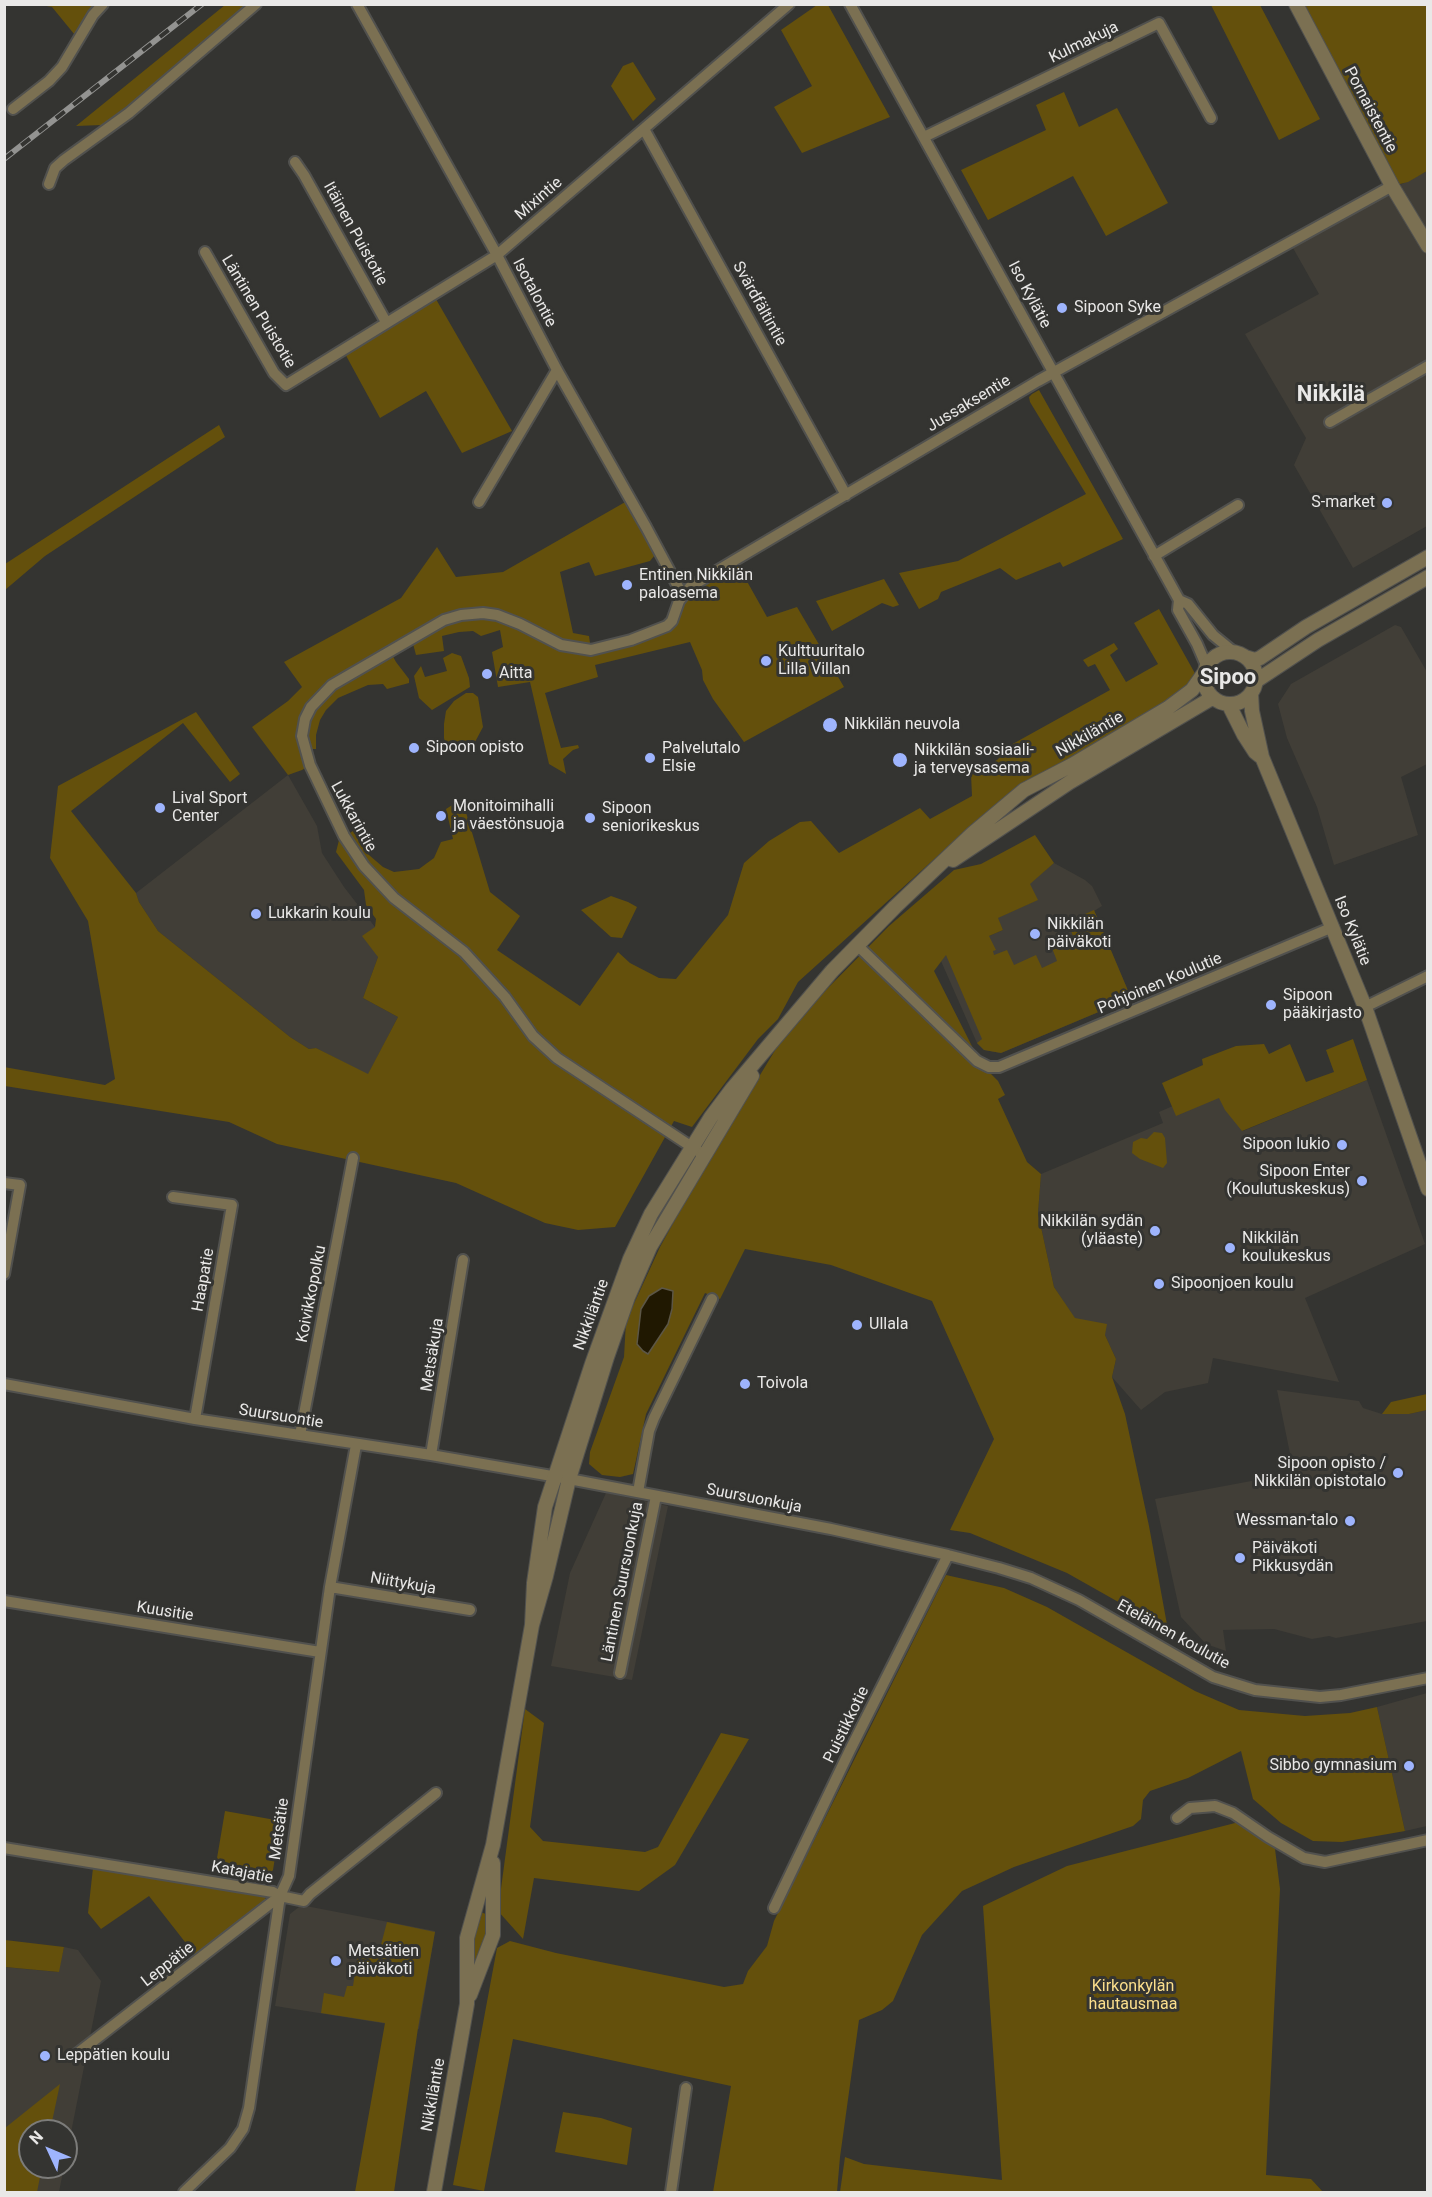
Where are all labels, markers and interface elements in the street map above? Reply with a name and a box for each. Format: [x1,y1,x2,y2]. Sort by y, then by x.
street label: Kulmakuja [1046,18,1122,68]
street label: Pornaistentie [1339,64,1401,156]
street label: Mixintie [512,173,566,225]
street label: Itäinen Puistotie [319,179,391,289]
street label: Läntinen Puistotie [217,252,299,372]
street label: Isotalontie [508,255,560,331]
street label: Svärdfältintie [728,258,790,350]
street label: Iso Kylätie [1003,258,1055,332]
place label: Sipoon Syke [1074,298,1161,318]
marker: Sipoon Syke [1055,301,1069,315]
street label: Jussaksentie [924,372,1014,436]
district label: Nikkilä [1297,382,1365,408]
place label: S-market [1311,493,1375,513]
marker: S-market [1380,496,1394,510]
place label: Entinen Nikkilän paloasema [639,566,753,604]
marker: Entinen Nikkilän paloasema [620,578,634,592]
place label: Kulttuuritalo Lilla Villan [778,642,865,680]
marker: Kulttuuritalo Lilla Villan [759,654,773,668]
place label: Aitta [499,664,532,684]
district label: Sipoo [1200,665,1256,691]
marker: Aitta [480,667,494,681]
street label: Nikkiläntie [1053,708,1127,762]
place label: Nikkilän neuvola [844,715,960,735]
marker: Nikkilän neuvola [821,716,839,734]
place label: Sipoon opisto [426,738,524,758]
place label: Palvelutalo Elsie [662,739,740,777]
marker: Sipoon opisto [407,741,421,755]
place label: Nikkilän sosiaali- ja terveysasema [914,741,1034,779]
marker: Palvelutalo Elsie [643,751,657,765]
marker: Nikkilän sosiaali- ja terveysasema [891,751,909,769]
street label: Lukkarintie [326,778,380,856]
place label: Lival Sport Center [172,789,247,827]
place label: Monitoimihalli ja väestönsuoja [453,797,564,835]
place label: Sipoon seniorikeskus [602,799,700,837]
marker: Lival Sport Center [153,801,167,815]
marker: Monitoimihalli ja väestönsuoja [434,809,448,823]
marker: Sipoon seniorikeskus [583,811,597,825]
street label: Iso Kylätie [1329,893,1375,969]
place label: Lukkarin koulu [268,904,371,924]
marker: Lukkarin koulu [249,907,263,921]
place label: Nikkilän päiväkoti [1047,915,1111,953]
marker: Nikkilän päiväkoti [1028,927,1042,941]
street label: Pohjoinen Koulutie [1095,949,1225,1019]
place label: Sipoon pääkirjasto [1283,986,1362,1024]
marker: Sipoon pääkirjasto [1264,998,1278,1012]
place label: Sipoon lukio [1243,1135,1330,1155]
marker: Sipoon lukio [1335,1138,1349,1152]
place label: Sipoon Enter (Koulutuskeskus) [1226,1162,1350,1200]
marker: Sipoon Enter (Koulutuskeskus) [1355,1174,1369,1188]
place label: Nikkilän sydän (yläaste) [1040,1212,1143,1250]
marker: Nikkilän sydän (yläaste) [1148,1224,1162,1238]
place label: Nikkilän koulukeskus [1242,1229,1331,1267]
marker: Nikkilän koulukeskus [1223,1241,1237,1255]
street label: Koivikkopolku [293,1244,331,1344]
street label: Haapatie [189,1247,219,1313]
place label: Sipoonjoen koulu [1171,1274,1293,1294]
street label: Nikkiläntie [570,1277,614,1353]
marker: Sipoonjoen koulu [1152,1277,1166,1291]
place label: Ullala [869,1315,908,1335]
street label: Metsäkuja [418,1317,448,1393]
marker: Ullala [850,1318,864,1332]
place label: Toivola [757,1374,808,1394]
marker: Toivola [738,1377,752,1391]
street label: Suursuontie [237,1401,325,1433]
place label: Sipoon opisto / Nikkilän opistotalo [1254,1454,1386,1492]
marker: Sipoon opisto / Nikkilän opistotalo [1391,1466,1405,1480]
street label: Suursuonkuja [705,1480,803,1518]
street label: Läntinen Suursuonkuja [598,1500,648,1664]
place label: Wessman-talo [1236,1511,1338,1531]
marker: Wessman-talo [1343,1514,1357,1528]
place label: Päiväkoti Pikkusydän [1252,1539,1333,1577]
marker: Päiväkoti Pikkusydän [1233,1551,1247,1565]
street label: Niittykuja [368,1569,438,1599]
street label: Eteläinen koulutie [1113,1596,1233,1674]
street label: Kuusitie [135,1598,195,1626]
street label: Puistikkotie [820,1683,874,1767]
place label: Sibbo gymnasium [1269,1756,1397,1776]
marker: Sibbo gymnasium [1402,1759,1416,1773]
street label: Metsätie [266,1797,294,1861]
street label: Katajatie [209,1858,275,1888]
street label: Leppätie [138,1939,198,1991]
place label: Metsätien päiväkoti [348,1942,419,1980]
marker: Metsätien päiväkoti [329,1954,343,1968]
park label: Kirkonkylän hautausmaa [1089,1977,1177,2015]
place label: Leppätien koulu [57,2046,170,2066]
marker: Leppätien koulu [38,2049,52,2063]
street label: Nikkiläntie [418,2057,450,2133]
north arrow [18,2119,78,2179]
text: N [25,2127,47,2148]

